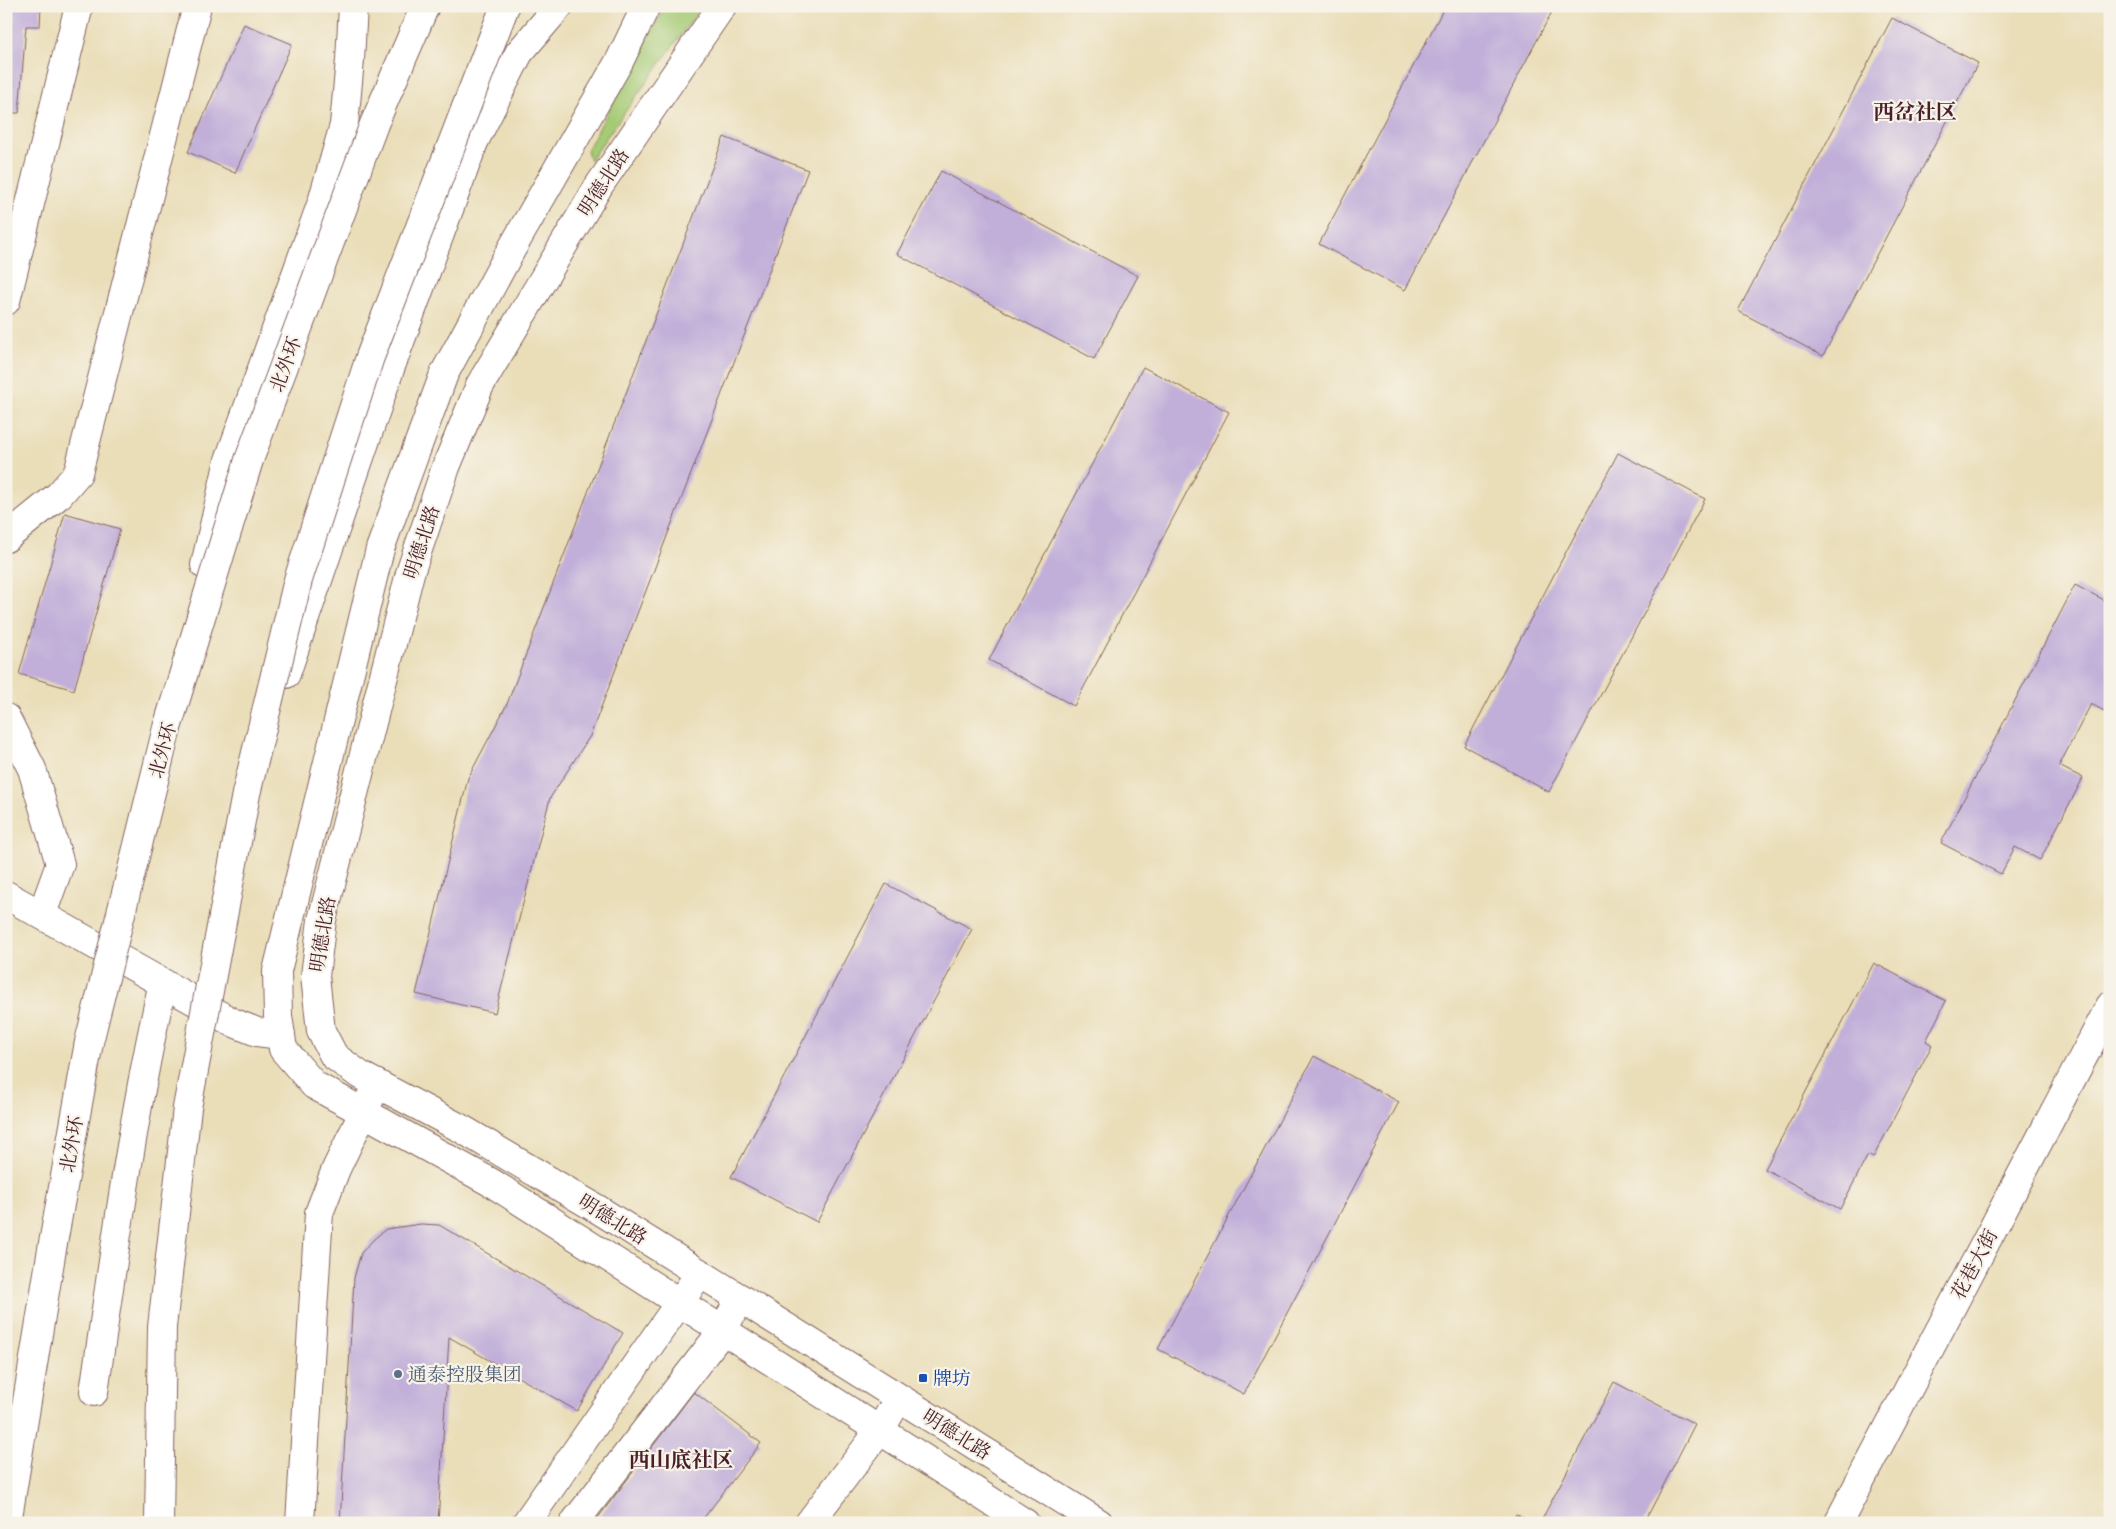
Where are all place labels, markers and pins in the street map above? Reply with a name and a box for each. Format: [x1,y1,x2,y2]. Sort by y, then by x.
place label: 通泰控股集团 [408,1364,522,1386]
marker: 通泰控股集团 [392,1368,404,1380]
place label: 牌坊 [933,1368,971,1390]
marker: 牌坊 [917,1372,929,1384]

